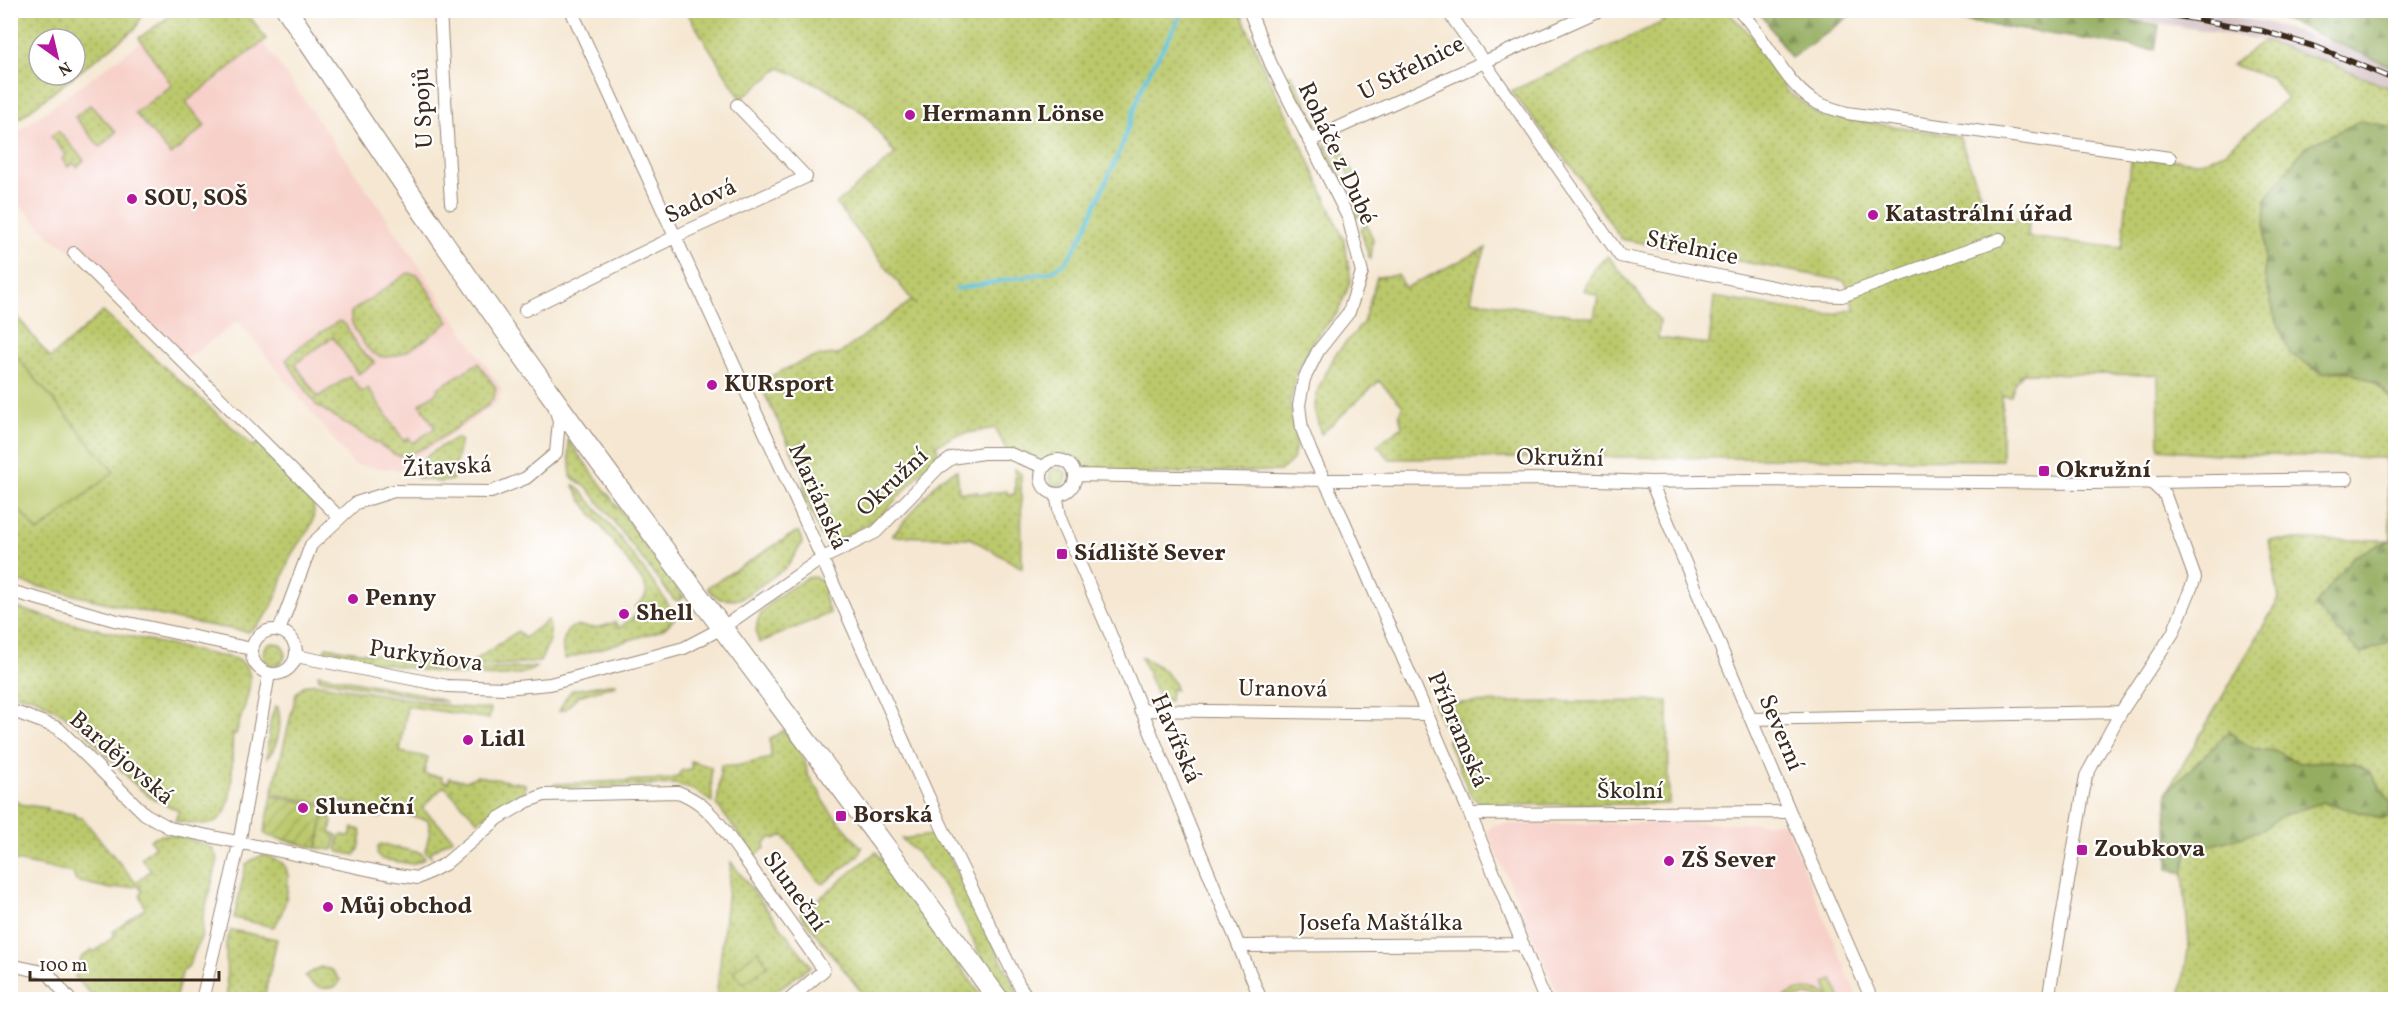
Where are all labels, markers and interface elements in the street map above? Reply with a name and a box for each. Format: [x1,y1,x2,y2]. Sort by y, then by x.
north arrow [27,27,87,87]
street label: U Střelnice [1353,28,1471,110]
text: N [53,55,75,80]
street label: U Spojů [405,67,443,149]
street label: Roháče z Dubé [1288,77,1384,231]
place label: Hermann Lönse [922,98,1104,132]
marker: Hermann Lönse [903,108,917,122]
street label: Sadová [659,171,743,233]
place label: SOU, SOŠ [144,182,248,216]
marker: SOU, SOŠ [125,192,139,206]
place label: Katastrální úřad [1885,198,2073,232]
marker: Katastrální úřad [1866,208,1880,222]
street label: Střelnice [1643,223,1741,275]
place label: KURsport [724,368,834,402]
marker: KURsport [705,378,719,392]
street label: Mariánská [778,438,856,556]
street label: Okružní [849,441,937,525]
street label: Okružní [1516,441,1604,477]
street label: Žitavská [401,449,493,487]
place label: Okružní [2056,454,2151,488]
marker: Okružní [2037,464,2051,478]
place label: Sídliště Sever [1074,537,1226,571]
marker: Sídliště Sever [1055,547,1069,561]
place label: Penny [365,582,437,616]
marker: Penny [346,592,360,606]
place label: Shell [636,597,693,631]
marker: Shell [617,607,631,621]
street label: Purkyňova [367,632,485,682]
street label: Příbramská [1417,667,1497,793]
street label: Uranová [1238,672,1328,708]
street label: Havířská [1141,689,1209,789]
street label: Severní [1749,690,1811,776]
street label: Bardějovská [61,704,181,814]
place label: Lidl [480,723,525,757]
marker: Lidl [461,733,475,747]
street label: Školní [1596,775,1664,809]
place label: Sluneční [315,791,414,825]
place label: Borská [853,799,933,833]
marker: Sluneční [296,801,310,815]
marker: Borská [834,809,848,823]
place label: Zoubkova [2094,833,2205,867]
marker: Zoubkova [2075,843,2089,857]
place label: ZŠ Sever [1681,844,1776,878]
street label: Sluneční [753,845,835,939]
marker: ZŠ Sever [1662,854,1676,868]
place label: Můj obchod [340,890,472,924]
marker: Můj obchod [321,900,335,914]
street label: Josefa Maštálka [1299,907,1463,941]
scale bar [30,944,219,982]
text: 100 m [39,954,88,979]

